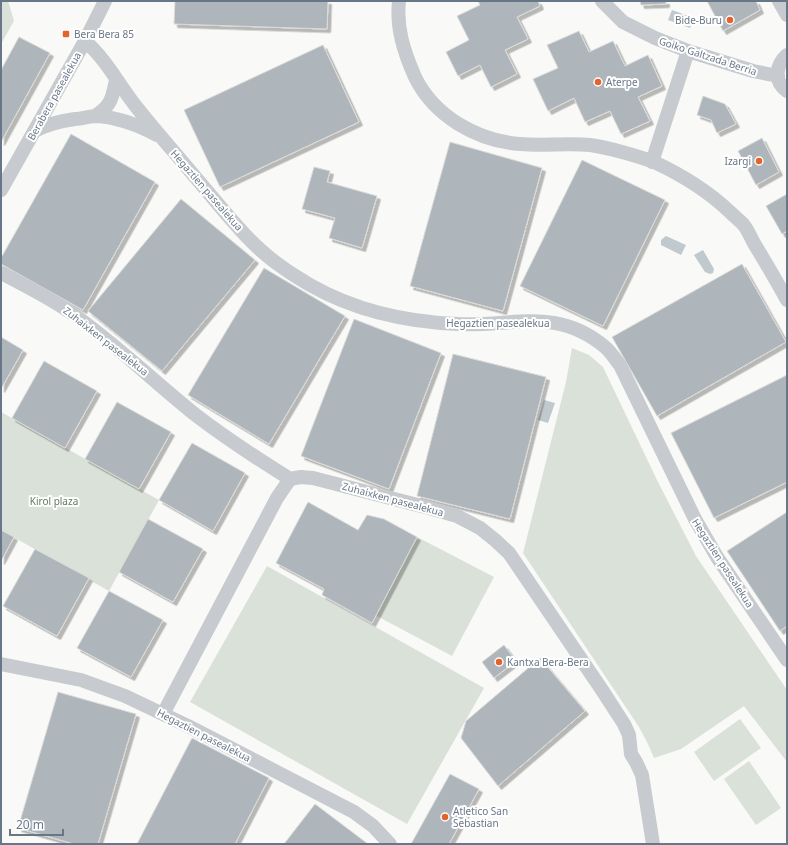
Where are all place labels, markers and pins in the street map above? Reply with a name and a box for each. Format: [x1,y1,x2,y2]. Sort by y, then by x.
place label: Bide-Buru [675,13,722,27]
marker: Bide-Buru [725,15,735,25]
place label: Bera Bera 85 [74,27,134,41]
marker: Bera Bera 85 [61,29,71,39]
place label: Aterpe [606,75,638,89]
marker: Aterpe [593,77,603,87]
place label: Izargi [725,154,751,168]
marker: Izargi [754,156,764,166]
place label: Kantxa Bera-Bera [507,655,589,669]
marker: Kantxa Bera-Bera [494,657,504,667]
place label: Atletico San Sebastian [453,804,508,830]
marker: Atletico San Sebastian [440,812,450,822]

